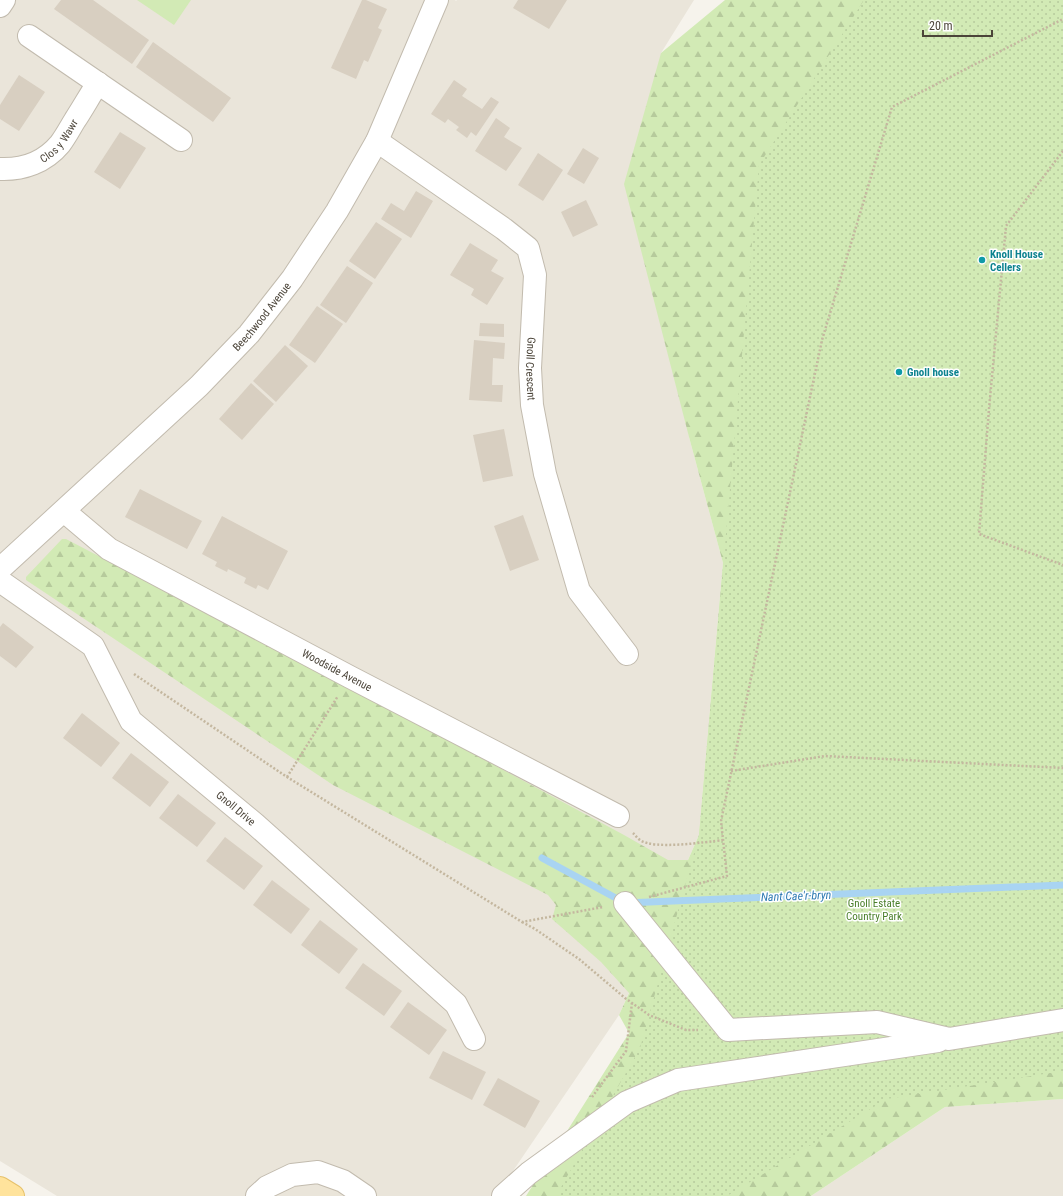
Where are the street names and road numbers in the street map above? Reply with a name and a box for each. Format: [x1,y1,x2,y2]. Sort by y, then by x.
street label: Clos y Wawr [38,116,81,165]
street label: Beechwood Avenue [230,280,293,354]
street label: Gnoll Crescent [523,337,538,401]
street label: Woodside Avenue [300,646,374,694]
street label: Gnoll Drive [214,788,258,828]

